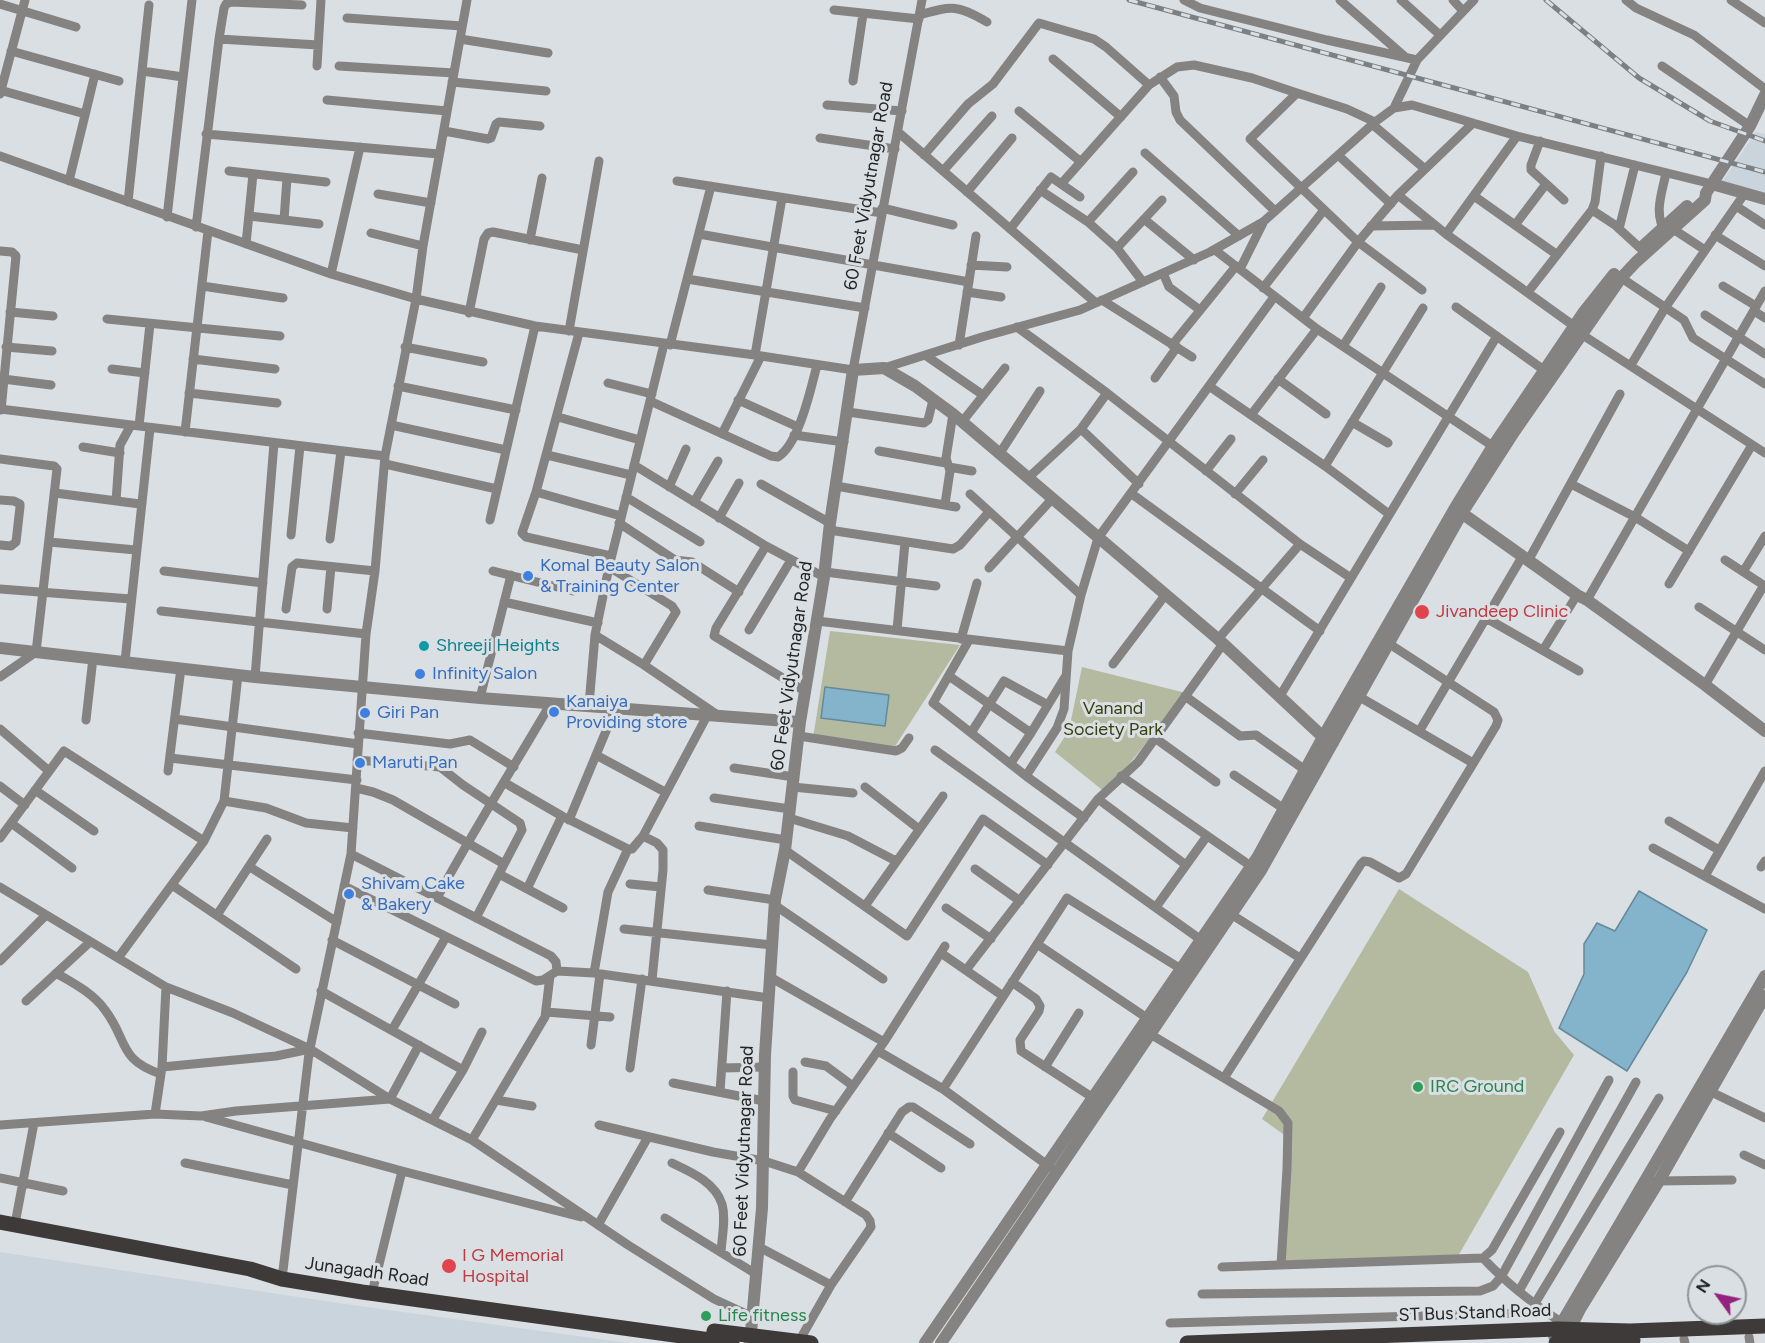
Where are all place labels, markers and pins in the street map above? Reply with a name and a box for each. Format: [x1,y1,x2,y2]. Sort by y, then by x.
place label: Komal Beauty Salon & Training Center [540,555,700,598]
marker: Komal Beauty Salon & Training Center [521,569,535,583]
place label: Jivandeep Clinic [1436,601,1568,623]
marker: Jivandeep Clinic [1413,603,1431,621]
place label: Shreeji Heights [436,635,560,657]
marker: Shreeji Heights [417,639,431,653]
place label: Infinity Salon [432,663,537,685]
marker: Infinity Salon [413,667,427,681]
place label: Kanaiya Providing store [566,691,687,734]
place label: Giri Pan [377,702,439,724]
marker: Kanaiya Providing store [547,705,561,719]
marker: Giri Pan [358,706,372,720]
place label: Maruti Pan [372,752,457,774]
marker: Maruti Pan [353,756,367,770]
place label: Shivam Cake & Bakery [361,873,465,916]
marker: Shivam Cake & Bakery [342,887,356,901]
place label: IRC Ground [1430,1076,1524,1098]
marker: IRC Ground [1411,1080,1425,1094]
place label: I G Memorial Hospital [462,1245,564,1288]
marker: I G Memorial Hospital [440,1257,458,1275]
place label: Life fitness [718,1305,807,1327]
marker: Life fitness [699,1309,713,1323]

